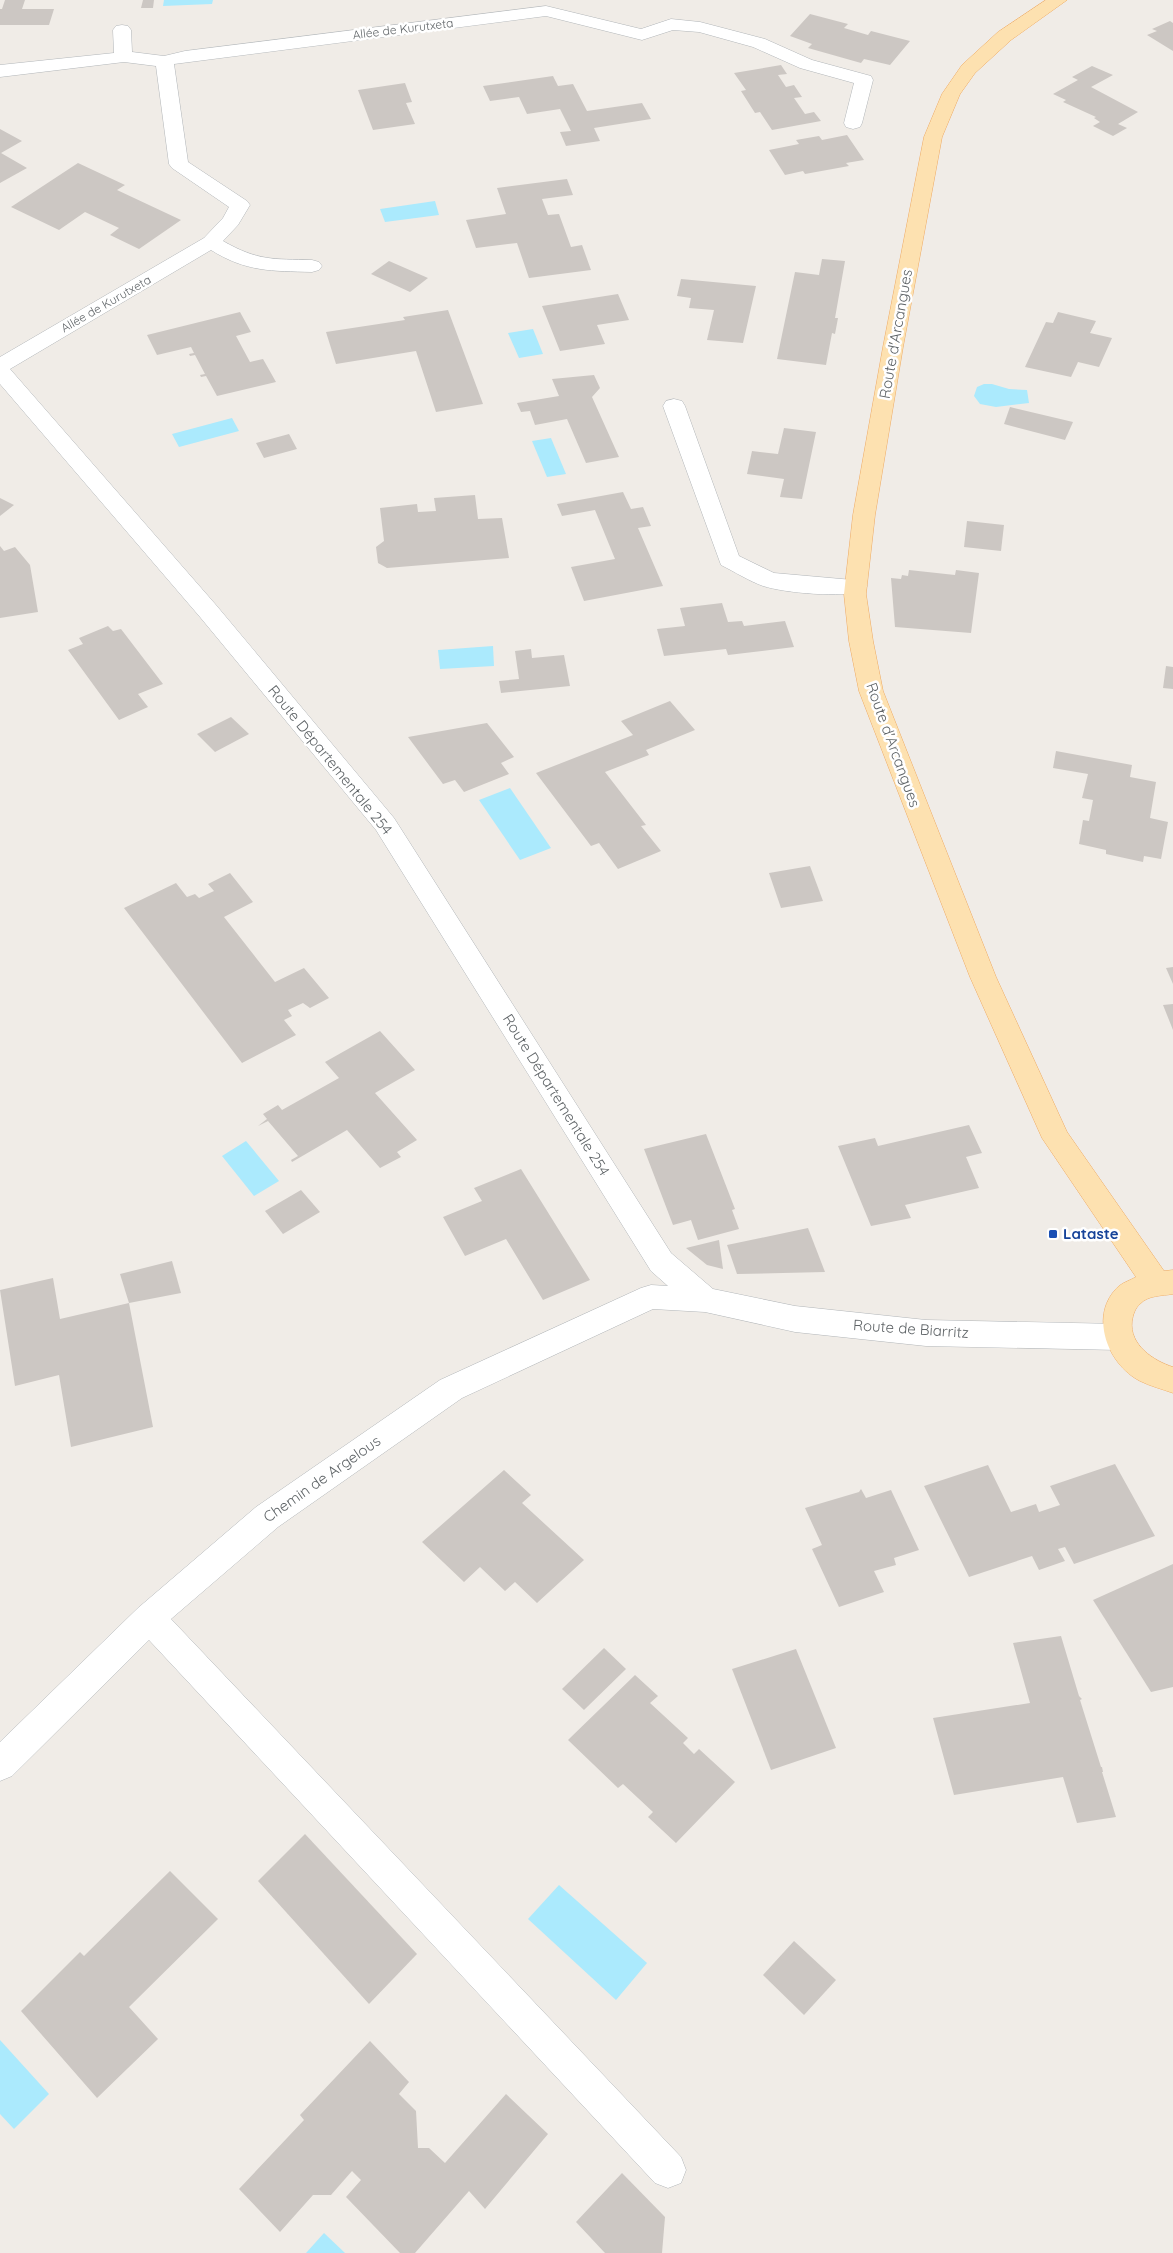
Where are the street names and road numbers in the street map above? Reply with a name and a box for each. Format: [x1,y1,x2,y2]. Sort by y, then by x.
street label: Allée de Kurutxeta [352,15,454,42]
street label: Route d'Arcangues [875,268,916,400]
street label: Allée de Kurutxeta [58,272,153,335]
street label: Route d'Arcangues [862,680,925,810]
street label: Route Départementale 254 [264,681,397,838]
street label: Route Départementale 254 [499,1010,614,1179]
street label: Route de Biarritz [853,1315,970,1342]
street label: Chemin de Argelous [259,1431,384,1526]

